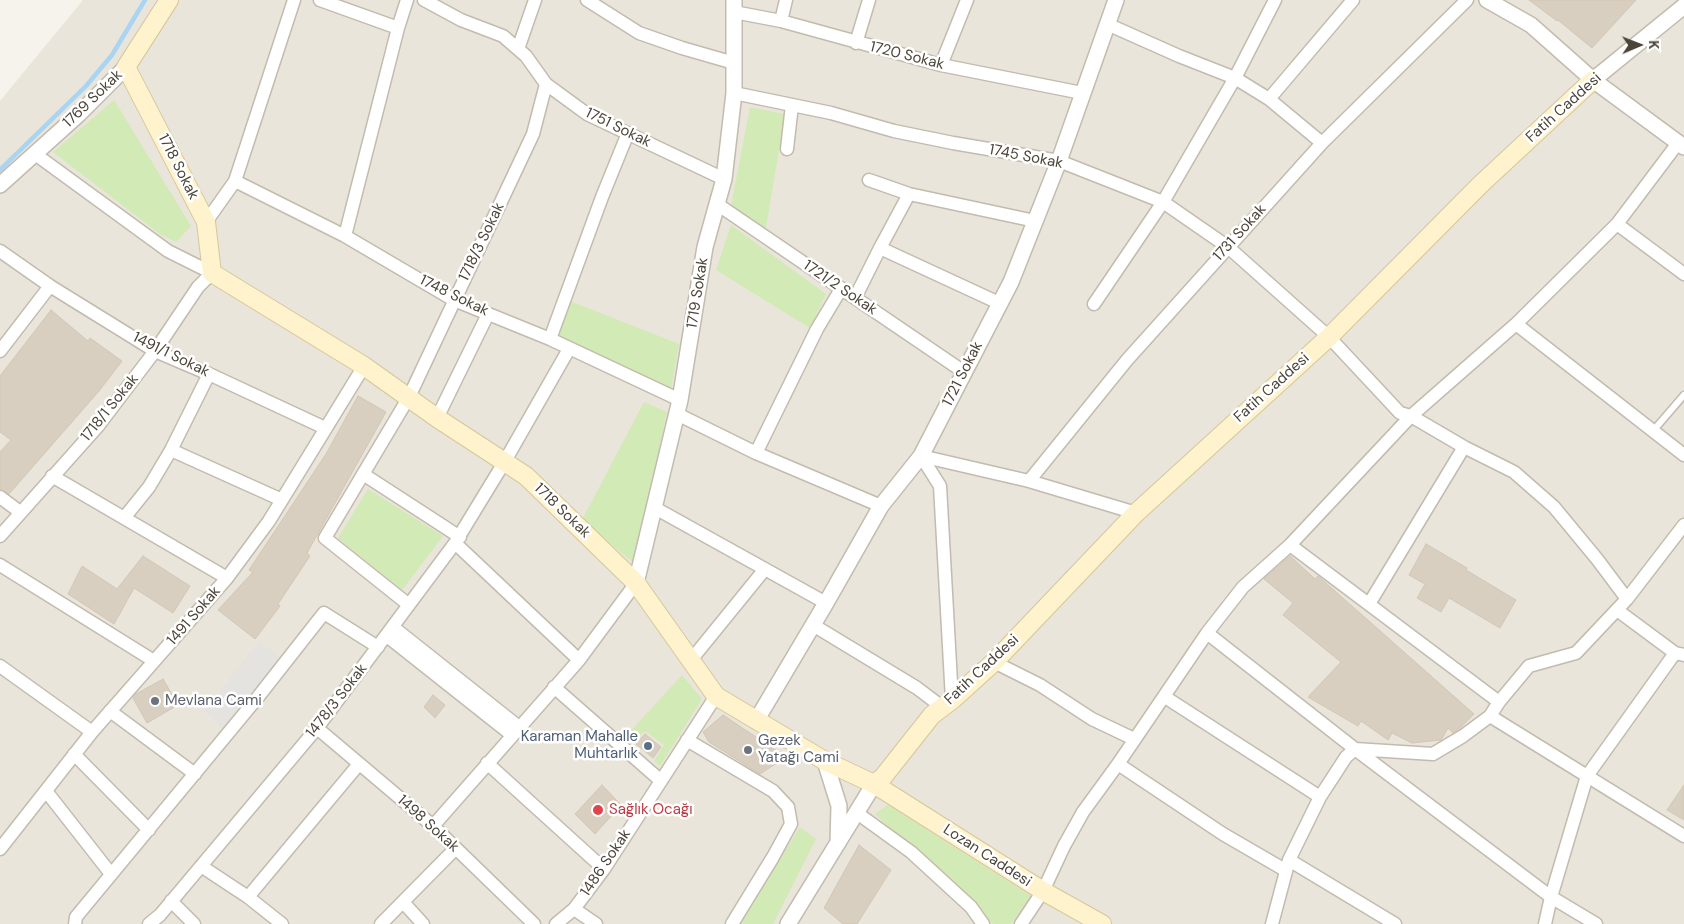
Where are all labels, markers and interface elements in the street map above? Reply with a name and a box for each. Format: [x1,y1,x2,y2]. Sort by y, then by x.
north arrow [1614,20,1664,70]
street label: 1720 Sokak [868,38,946,74]
text: K [1645,40,1663,49]
street label: 1769 Sokak [60,66,126,132]
street label: Fatih Caddesi [1523,70,1605,146]
street label: 1751 Sokak [582,104,654,152]
street label: 1718 Sokak [154,131,202,203]
street label: 1745 Sokak [988,141,1064,173]
street label: 1718/3 Sokak [455,200,509,284]
street label: 1731 Sokak [1210,201,1270,265]
street label: 1719 Sokak [684,256,712,330]
street label: 1721/2 Sokak [800,257,880,319]
street label: 1748 Sokak [416,272,492,320]
street label: 1491/1 Sokak [130,329,212,381]
street label: 1721 Sokak [939,339,987,409]
street label: Fatih Caddesi [1231,350,1313,426]
street label: 1718/1 Sokak [77,371,143,445]
street label: 1718 Sokak [530,480,594,542]
street label: 1491 Sokak [163,583,225,649]
street label: Fatih Caddesi [941,631,1023,709]
street label: 1478/3 Sokak [302,660,372,742]
place label: Mevlana Cami [165,692,262,710]
marker: Mevlana Cami [149,695,161,707]
place label: Karaman Mahalle Muhtarlık [521,728,638,763]
place label: Gezek Yatağı Cami [758,732,839,767]
marker: Karaman Mahalle Muhtarlık [642,740,654,752]
marker: Gezek Yatağı Cami [742,744,754,756]
street label: 1498 Sokak [393,792,463,856]
place label: Sağlık Ocağı [609,801,693,819]
marker: Sağlık Ocağı [591,803,605,817]
street label: Lozan Caddesi [940,821,1034,891]
street label: 1486 Sokak [577,826,635,900]

